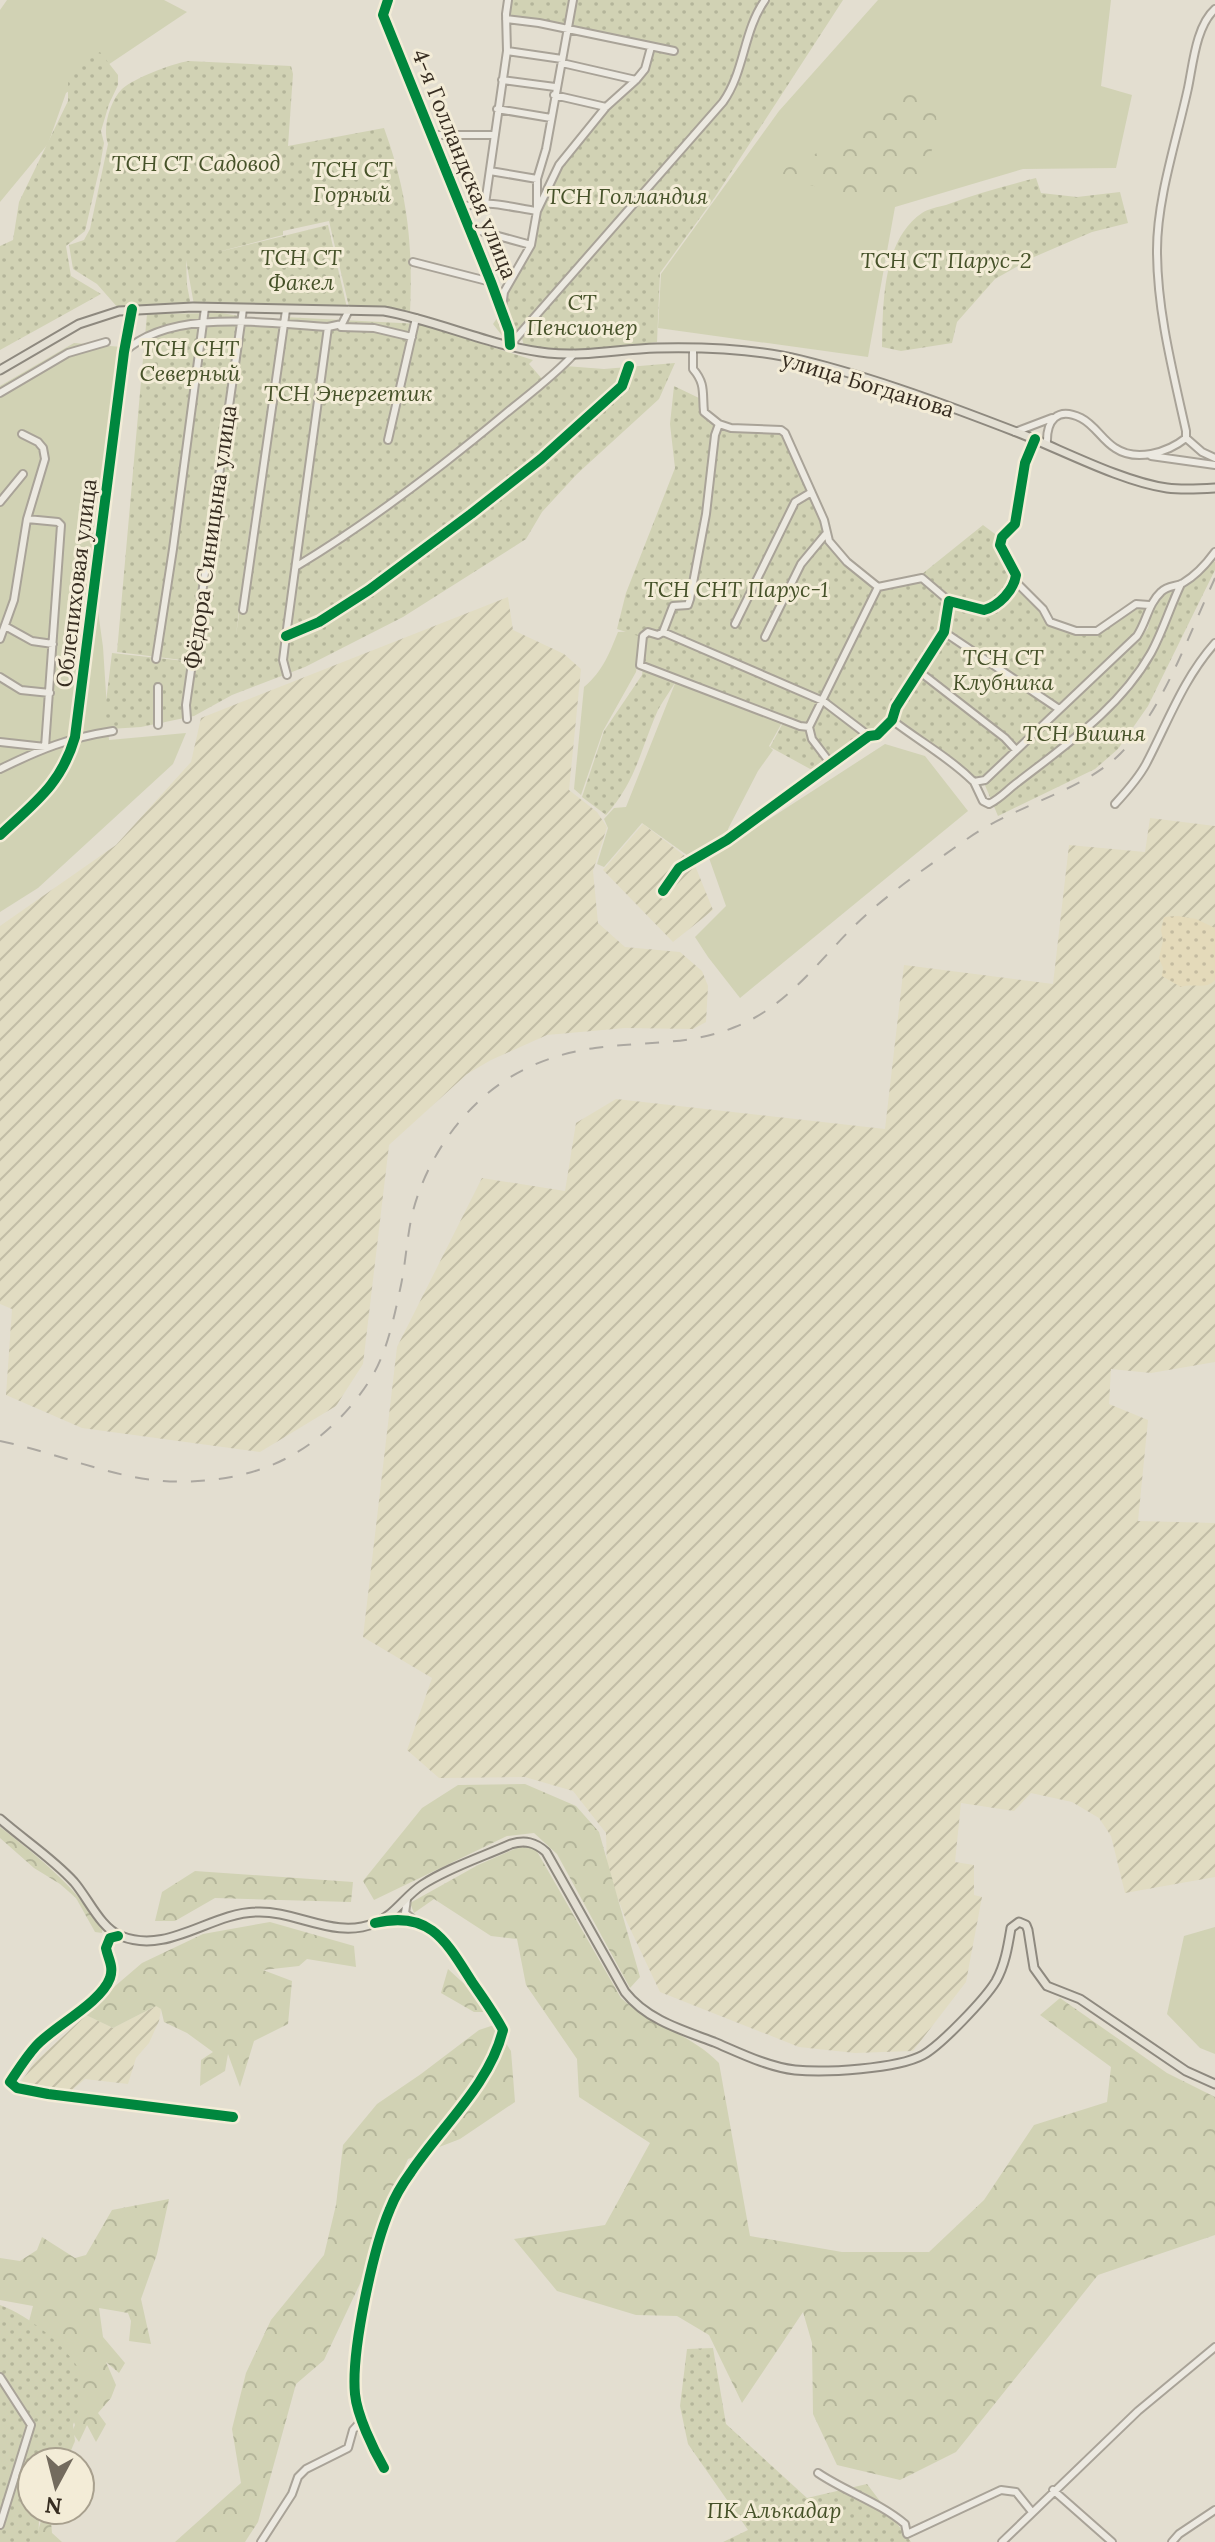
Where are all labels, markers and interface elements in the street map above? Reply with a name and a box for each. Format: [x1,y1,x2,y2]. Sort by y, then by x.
street label: 4-я Голландская улица [406,45,524,283]
park label: ТСН СТ Садовод [112,149,280,177]
park label: ТСН СТ Горный [312,155,392,208]
park label: ТСН Голландия [546,182,708,210]
park label: ТСН СТ Факел [261,243,341,296]
park label: ТСН СТ Парус-2 [860,246,1032,274]
park label: СТ Пенсионер [526,288,638,341]
park label: ТСН СНТ Северный [140,334,240,387]
street label: улица Богданова [778,344,958,424]
park label: ТСН Энергетик [264,379,433,407]
street label: Фёдора Синицына улица [178,403,242,671]
street label: Облепиховая улица [49,477,103,689]
park label: ТСН СНТ Парус-1 [644,575,828,603]
park label: ТСН СТ Клубника [952,643,1054,696]
park label: ТСН Вишня [1022,719,1146,747]
north arrow [16,2446,96,2526]
text: N [43,2491,64,2521]
park label: ПК Алькадар [707,2496,841,2524]

